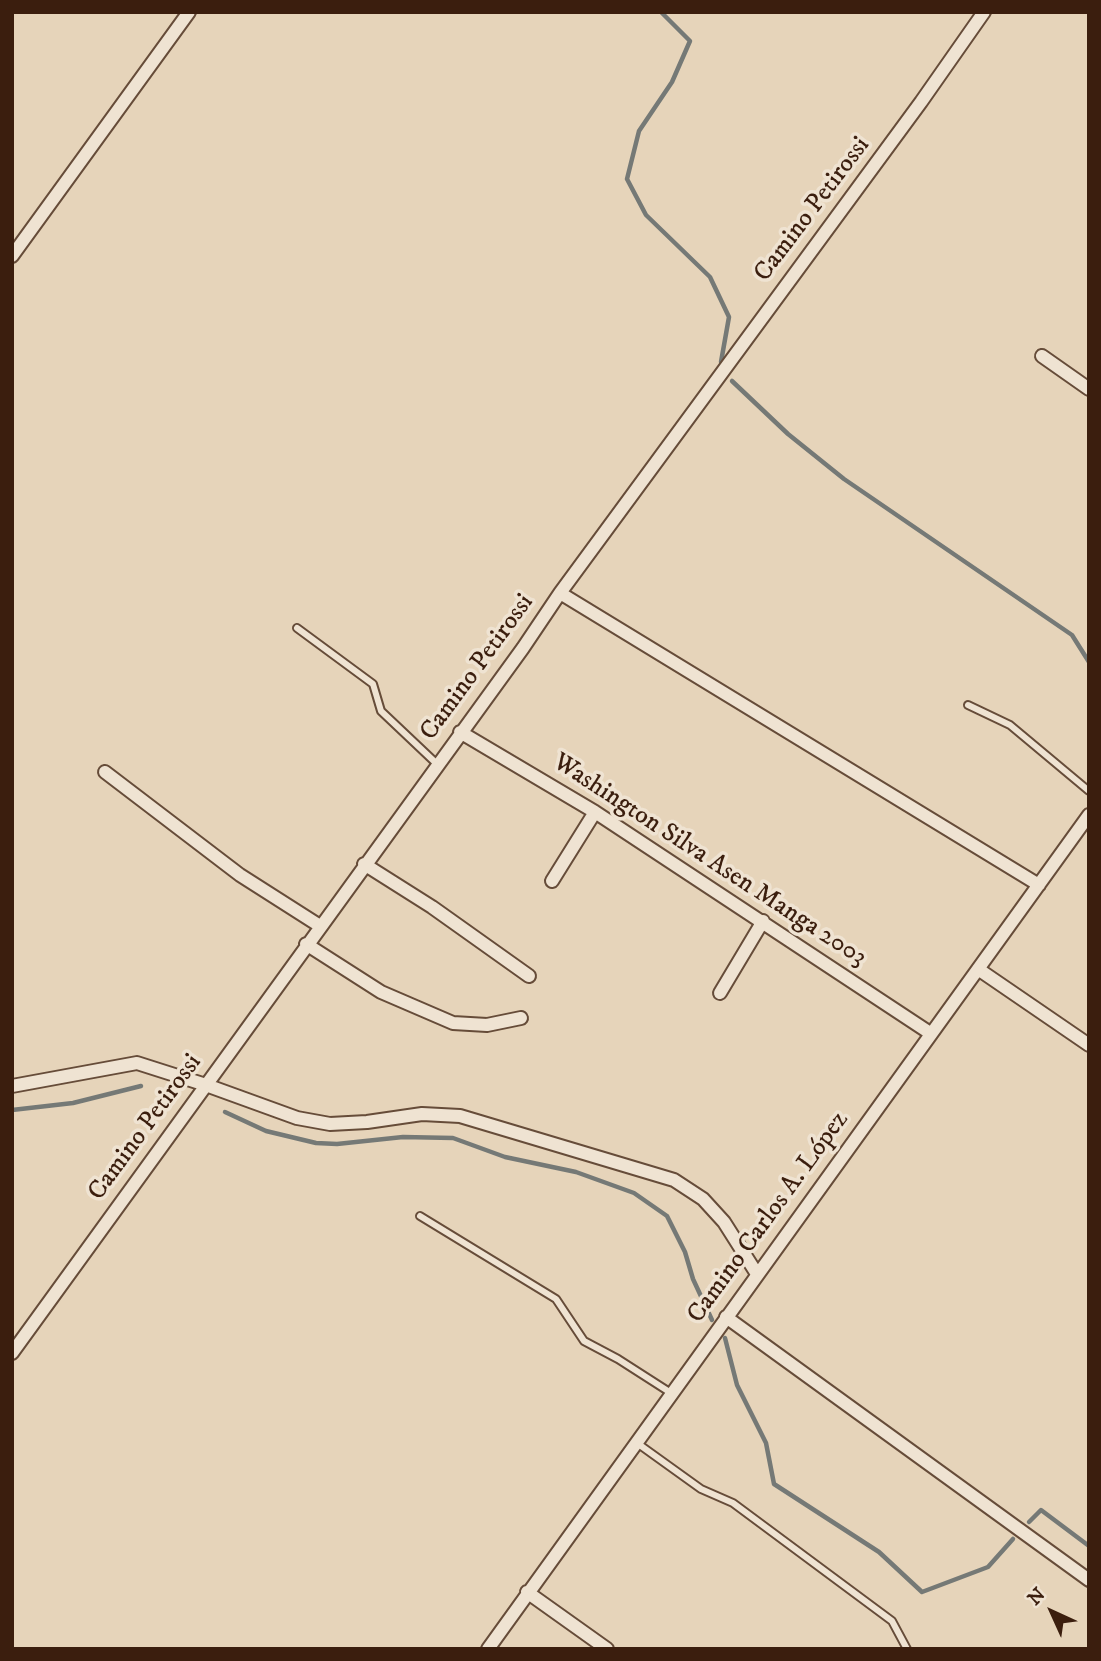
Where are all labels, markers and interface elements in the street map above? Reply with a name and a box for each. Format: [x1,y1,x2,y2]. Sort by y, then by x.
street label: Camino Petirossi [748,131,878,289]
street label: Camino Petirossi [414,589,542,747]
street label: Washington Silva Asen Manga 2003 [546,748,872,974]
street label: Camino Petirossi [82,1049,210,1207]
street label: Camino Carlos A. López [682,1106,856,1330]
north arrow [1017,1577,1087,1647]
text: N [1023,1583,1050,1610]

